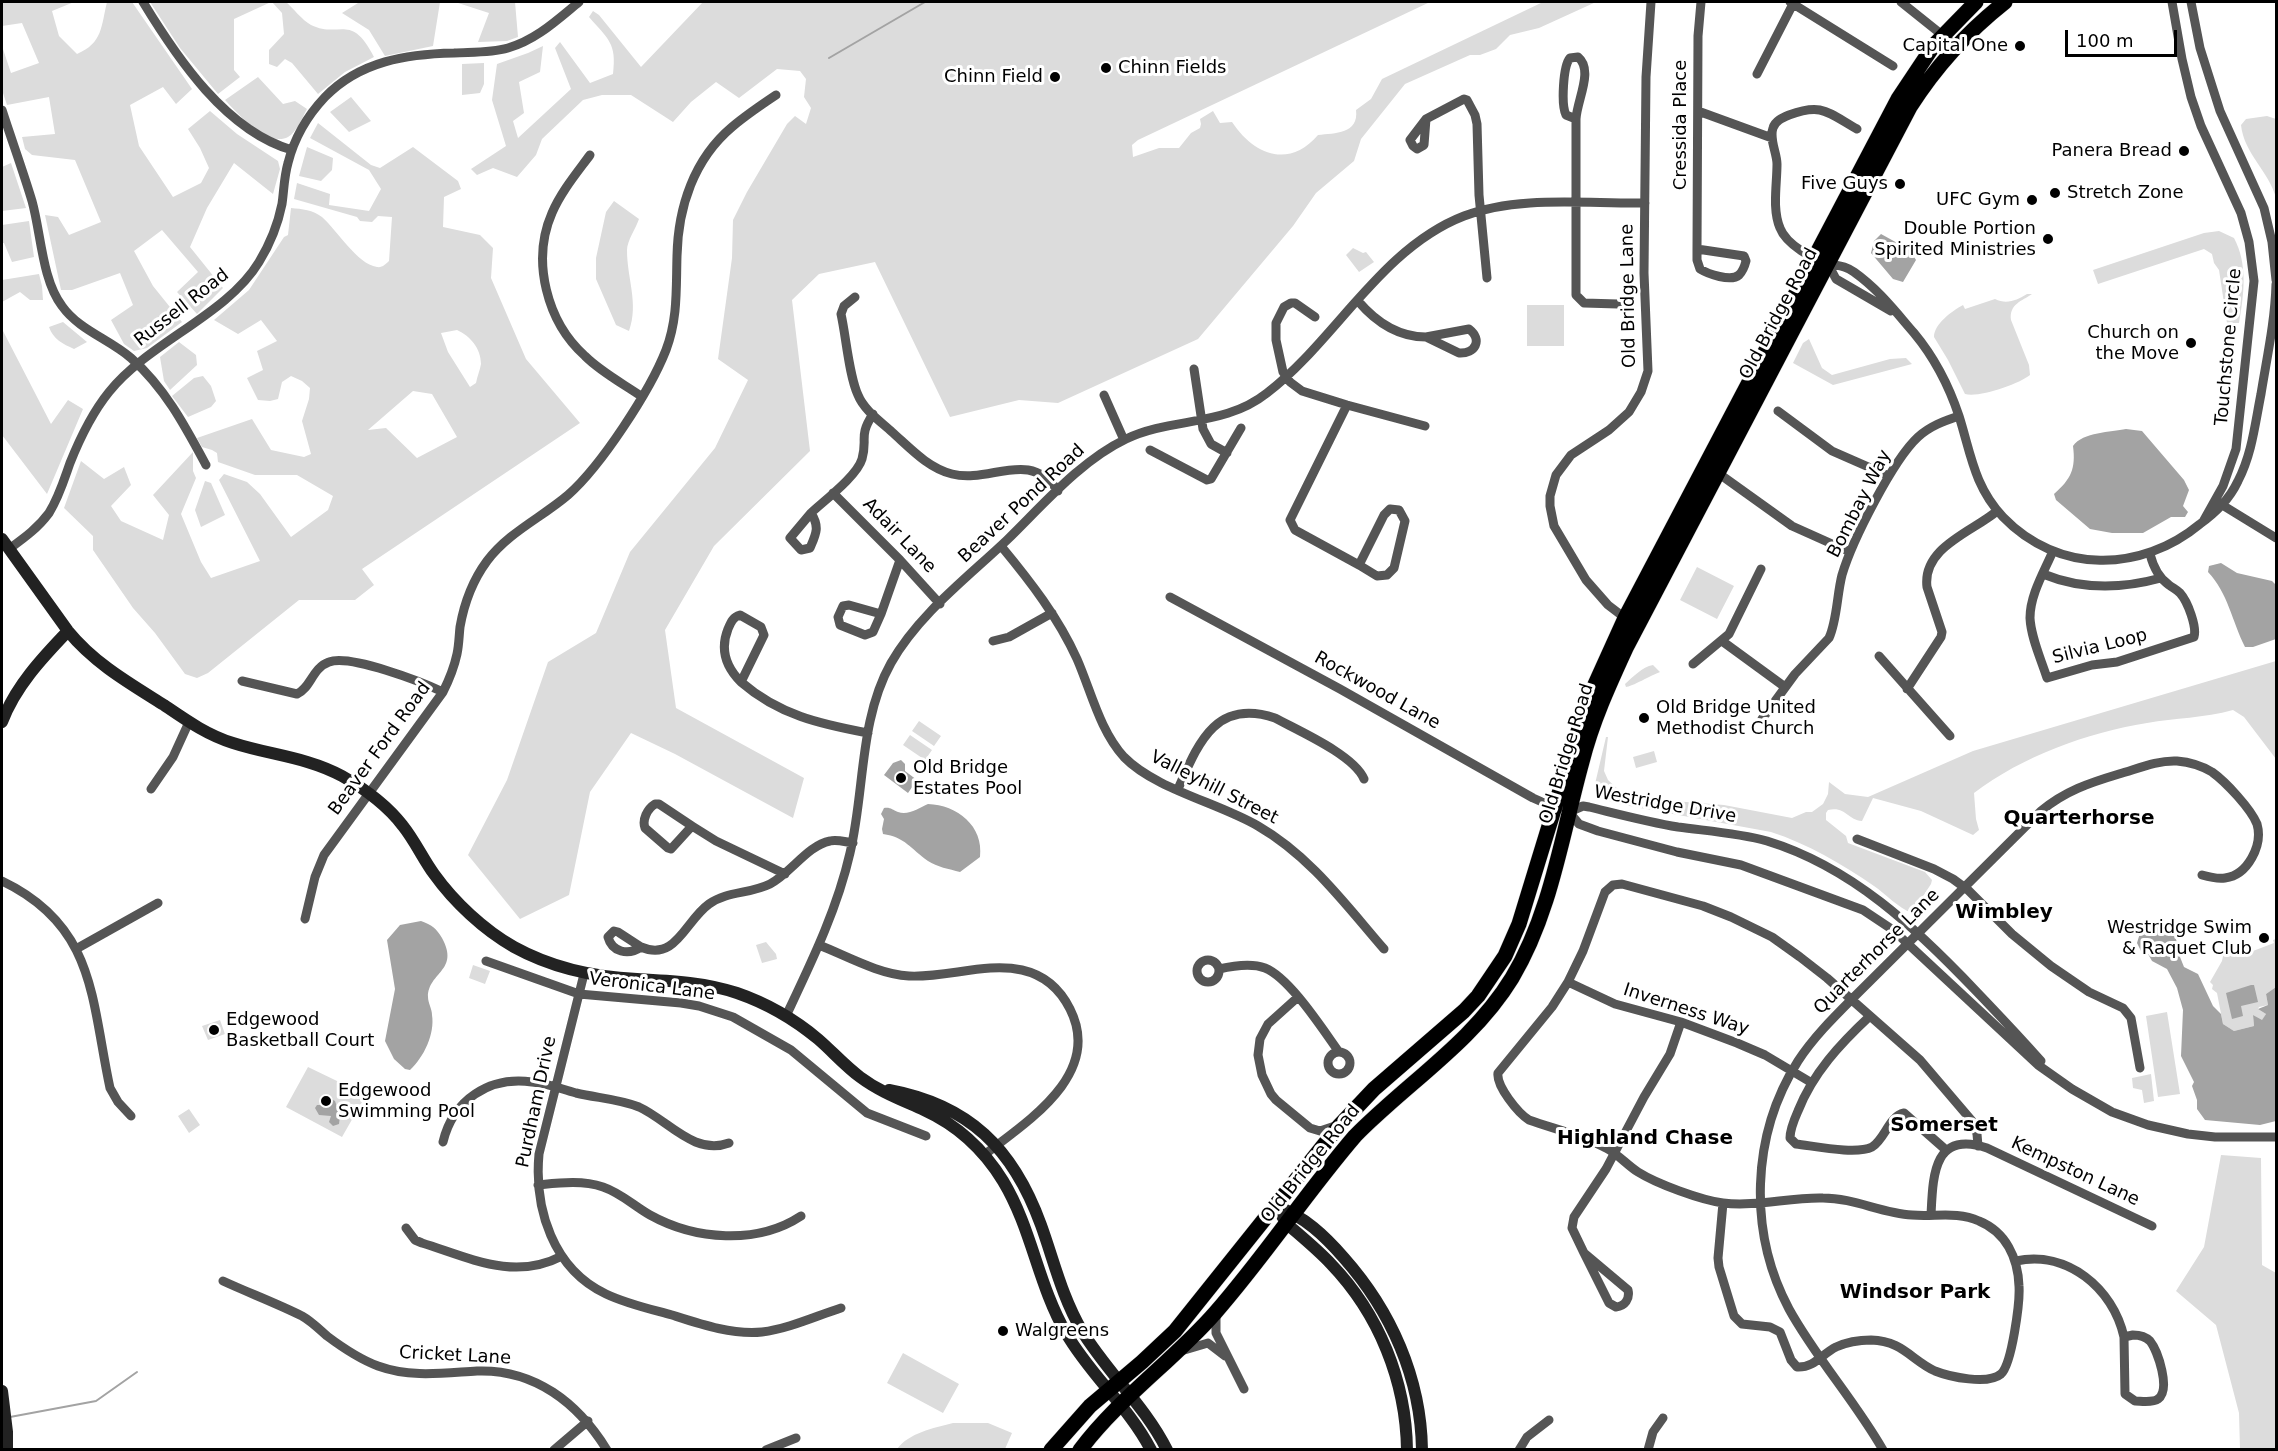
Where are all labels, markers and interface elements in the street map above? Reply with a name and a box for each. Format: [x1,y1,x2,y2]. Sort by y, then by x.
scale bar [2068,18,2180,56]
text: 100 m [2076,30,2134,51]
place label: Capital One [1903,35,2008,57]
marker: Capital One [2013,39,2027,53]
place label: Chinn Fields [1118,57,1226,79]
street label: Cressida Place [1670,60,1692,190]
marker: Chinn Fields [1099,61,1113,75]
place label: Chinn Field [944,66,1043,88]
marker: Chinn Field [1048,70,1062,84]
place label: Panera Bread [2051,140,2172,162]
marker: Panera Bread [2177,144,2191,158]
place label: Five Guys [1801,173,1888,195]
marker: Five Guys [1893,177,1907,191]
place label: Stretch Zone [2067,182,2183,204]
marker: Stretch Zone [2048,186,2062,200]
place label: UFC Gym [1936,189,2020,211]
marker: UFC Gym [2025,193,2039,207]
place label: Double Portion Spirited Ministries [1874,218,2036,260]
street label: Old Bridge Lane [1617,224,1641,368]
marker: Double Portion Spirited Ministries [2041,232,2055,246]
street label: Old Bridge Road [1735,245,1823,383]
street label: Russell Road [131,264,233,352]
street label: Touchstone Circle [2211,267,2247,427]
place label: Church on the Move [2087,322,2179,364]
marker: Church on the Move [2184,336,2198,350]
street label: Beaver Pond Road [955,440,1089,568]
street label: Bombay Way [1824,447,1896,561]
street label: Adair Lane [858,494,940,578]
street label: Silvia Loop [2050,625,2150,669]
street label: Rockwood Lane [1310,648,1444,734]
street label: Beaver Ford Road [324,678,436,820]
street label: Old Bridge Road [1535,681,1599,827]
place label: Old Bridge United Methodist Church [1656,697,1816,740]
marker: Old Bridge United Methodist Church [1637,711,1651,725]
street label: Valleyhill Street [1147,746,1281,830]
place label: Old Bridge Estates Pool [913,757,1022,800]
marker: Old Bridge Estates Pool [894,771,908,785]
street label: Westridge Drive [1592,782,1738,828]
district label: Quarterhorse [2004,807,2154,831]
street label: Quarterhorse Lane [1810,885,1944,1019]
district label: Wimbley [1955,901,2053,925]
place label: Westridge Swim & Raquet Club [2107,917,2252,960]
marker: Westridge Swim & Raquet Club [2257,931,2271,945]
street label: Veronica Lane [588,969,716,1005]
street label: Inverness Way [1620,980,1752,1040]
place label: Edgewood Basketball Court [226,1009,374,1052]
marker: Edgewood Basketball Court [207,1023,221,1037]
street label: Purdham Drive [512,1034,562,1170]
place label: Edgewood Swimming Pool [338,1080,475,1122]
marker: Edgewood Swimming Pool [319,1094,333,1108]
street label: Old Bridge Road [1257,1101,1365,1227]
district label: Somerset [1890,1114,1998,1138]
district label: Highland Chase [1557,1127,1733,1151]
street label: Kempston Lane [2007,1133,2143,1211]
district label: Windsor Park [1840,1281,1990,1305]
place label: Walgreens [1015,1320,1109,1342]
marker: Walgreens [996,1324,1010,1338]
street label: Cricket Lane [398,1342,512,1370]

